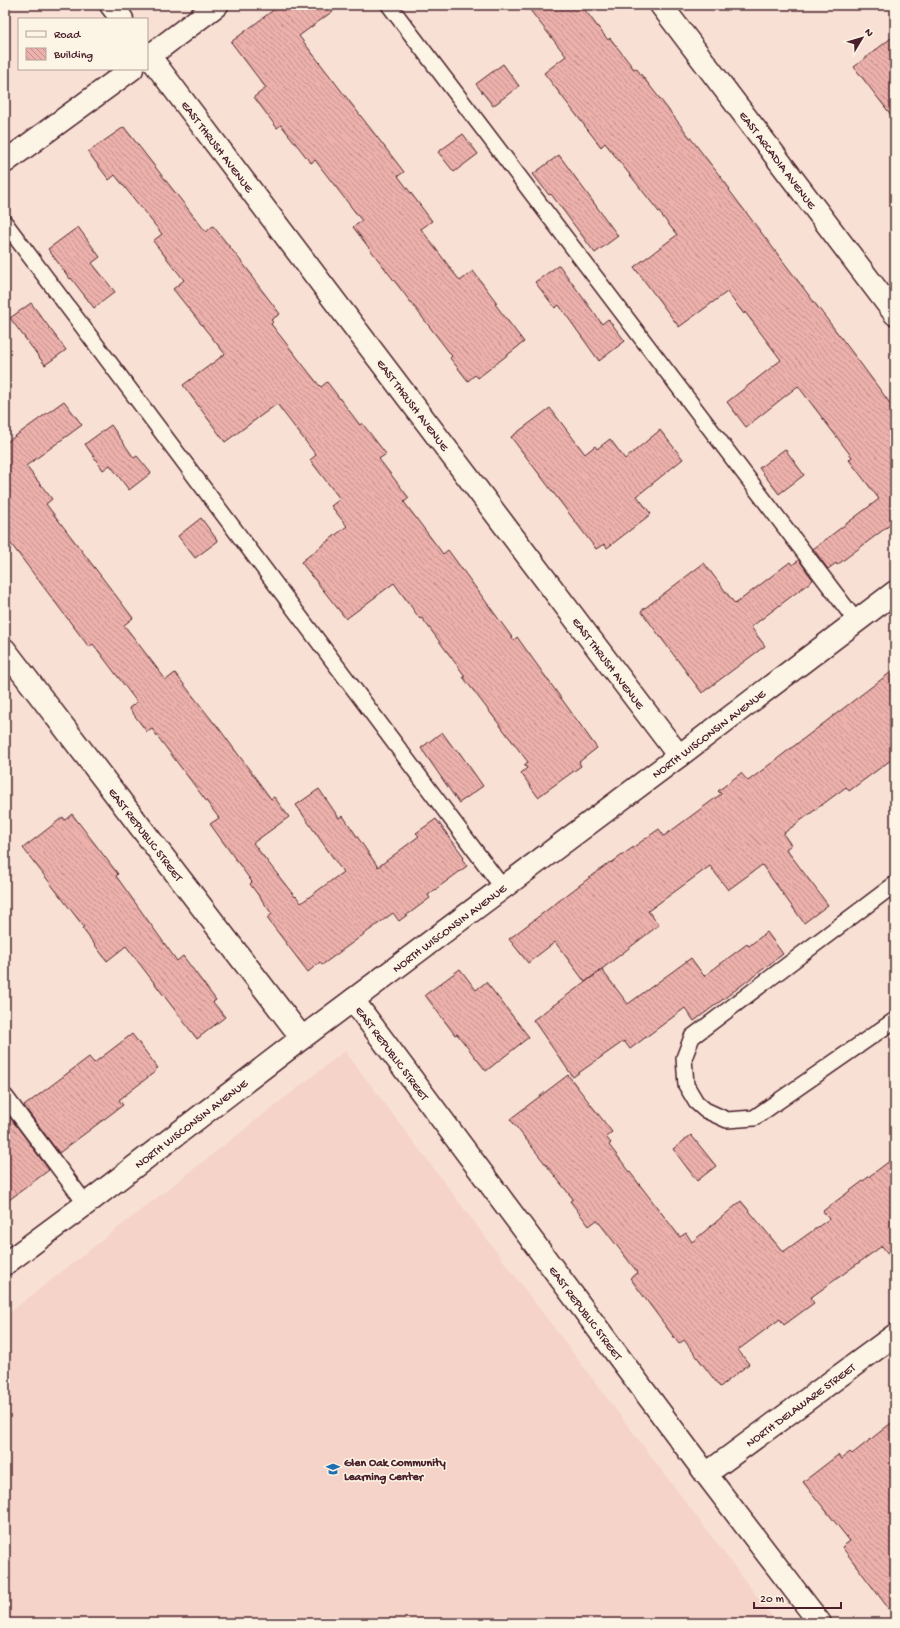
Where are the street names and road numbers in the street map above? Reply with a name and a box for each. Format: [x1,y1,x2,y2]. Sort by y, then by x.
street label: EAST THRUSH AVENUE [177,99,255,196]
street label: EAST ARCADIA AVENUE [735,109,818,213]
street label: EAST THRUSH AVENUE [372,357,451,455]
street label: EAST THRUSH AVENUE [568,616,646,713]
street label: NORTH WISCONSIN AVENUE [650,687,770,783]
street label: EAST REPUBLIC STREET [104,786,185,886]
street label: NORTH WISCONSIN AVENUE [391,882,510,977]
street label: EAST REPUBLIC STREET [351,1004,431,1105]
street label: NORTH WISCONSIN AVENUE [133,1077,252,1173]
street label: EAST REPUBLIC STREET [545,1264,625,1365]
street label: NORTH DELAWARE STREET [744,1361,860,1451]

